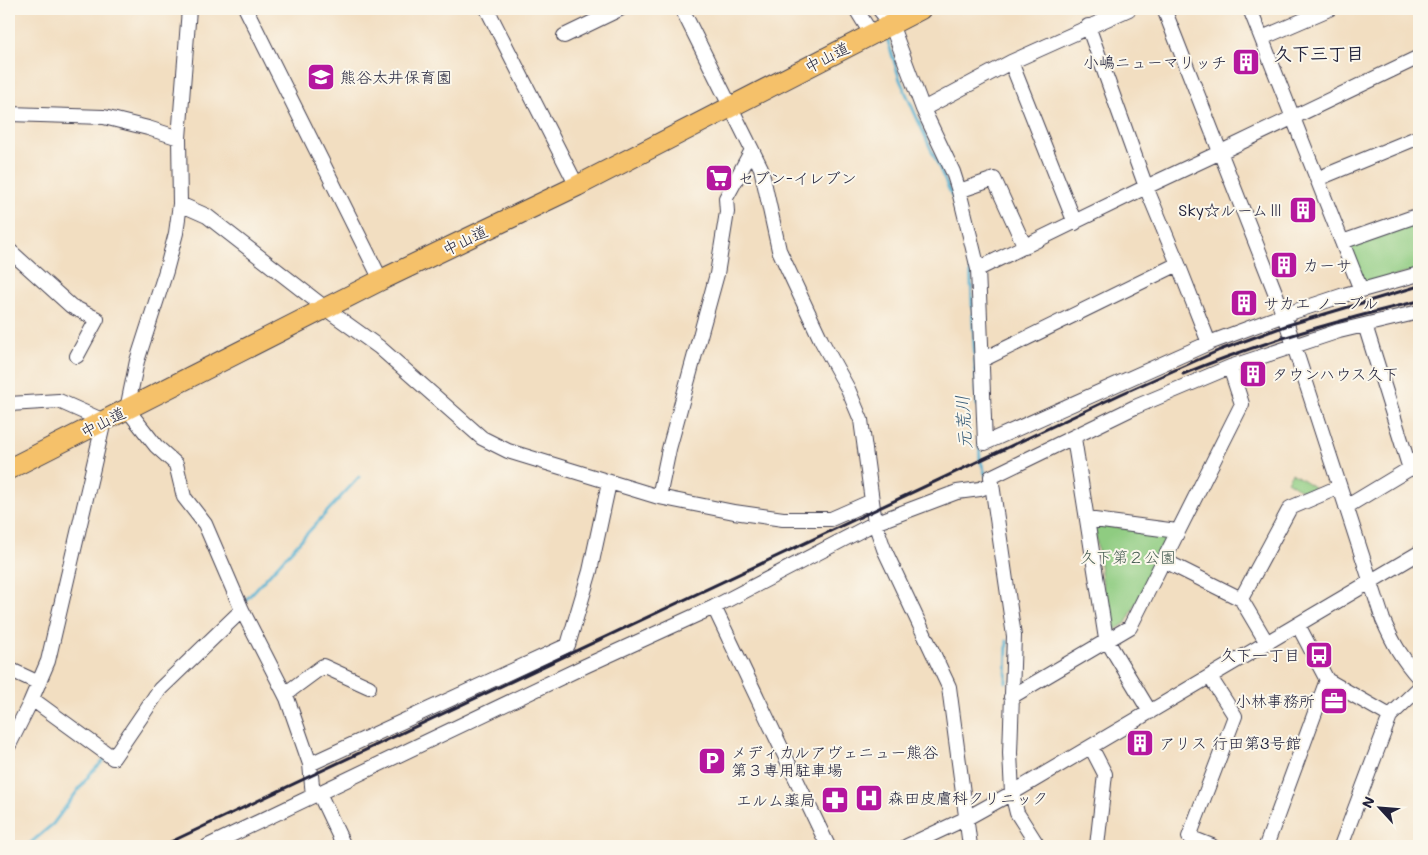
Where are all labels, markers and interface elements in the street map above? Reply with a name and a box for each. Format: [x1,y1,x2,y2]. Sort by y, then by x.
street label: 中山道 [801,36,853,77]
district label: 久下三丁目 [1274,41,1364,65]
building icon: 小嶋ニューマリッチ [1231,47,1261,77]
place label: 小嶋ニューマリッチ [1083,51,1227,72]
school or university icon: 熊谷太井保育園 [306,62,336,92]
place label: 熊谷太井保育園 [340,66,452,87]
supermarket icon: セブン-イレブン [704,163,734,193]
place label: セブン-イレブン [738,167,857,188]
building icon: Sky☆ルームⅢ [1288,195,1318,225]
place label: Sky☆ルームⅢ [1178,199,1284,220]
street label: 中山道 [439,220,491,260]
building icon: カーサ [1269,250,1299,280]
place label: カーサ [1303,254,1352,275]
building icon: サカエ ノーブル [1229,288,1259,318]
place label: サカエ ノーブル [1263,292,1379,313]
building icon: タウンハウス久下 [1238,359,1268,389]
place label: タウンハウス久下 [1272,363,1398,384]
water label: 元荒川 [950,394,976,450]
street label: 中山道 [77,401,129,442]
park label: 久下第２公園 [1080,546,1176,567]
bus stop icon: 久下一丁目 [1304,640,1334,670]
place label: 久下一丁目 [1220,644,1300,665]
office icon: 小林事務所 [1319,686,1349,716]
place label: 小林事務所 [1235,690,1315,711]
building icon: アリス 行田第3号館 [1125,728,1155,758]
place label: アリス 行田第3号館 [1159,732,1302,753]
place label: メディカルアヴェニュー熊谷 第３専用駐車場 [731,741,938,780]
parking icon: メディカルアヴェニュー熊谷 第３専用駐車場 [697,746,727,776]
north arrow [1356,782,1406,832]
hospital icon: 森田皮膚科クリニック [854,783,884,813]
pharmacy icon: エルム薬局 [820,785,850,815]
place label: 森田皮膚科クリニック [888,787,1048,808]
place label: エルム薬局 [736,789,816,810]
text: N [1357,793,1379,811]

